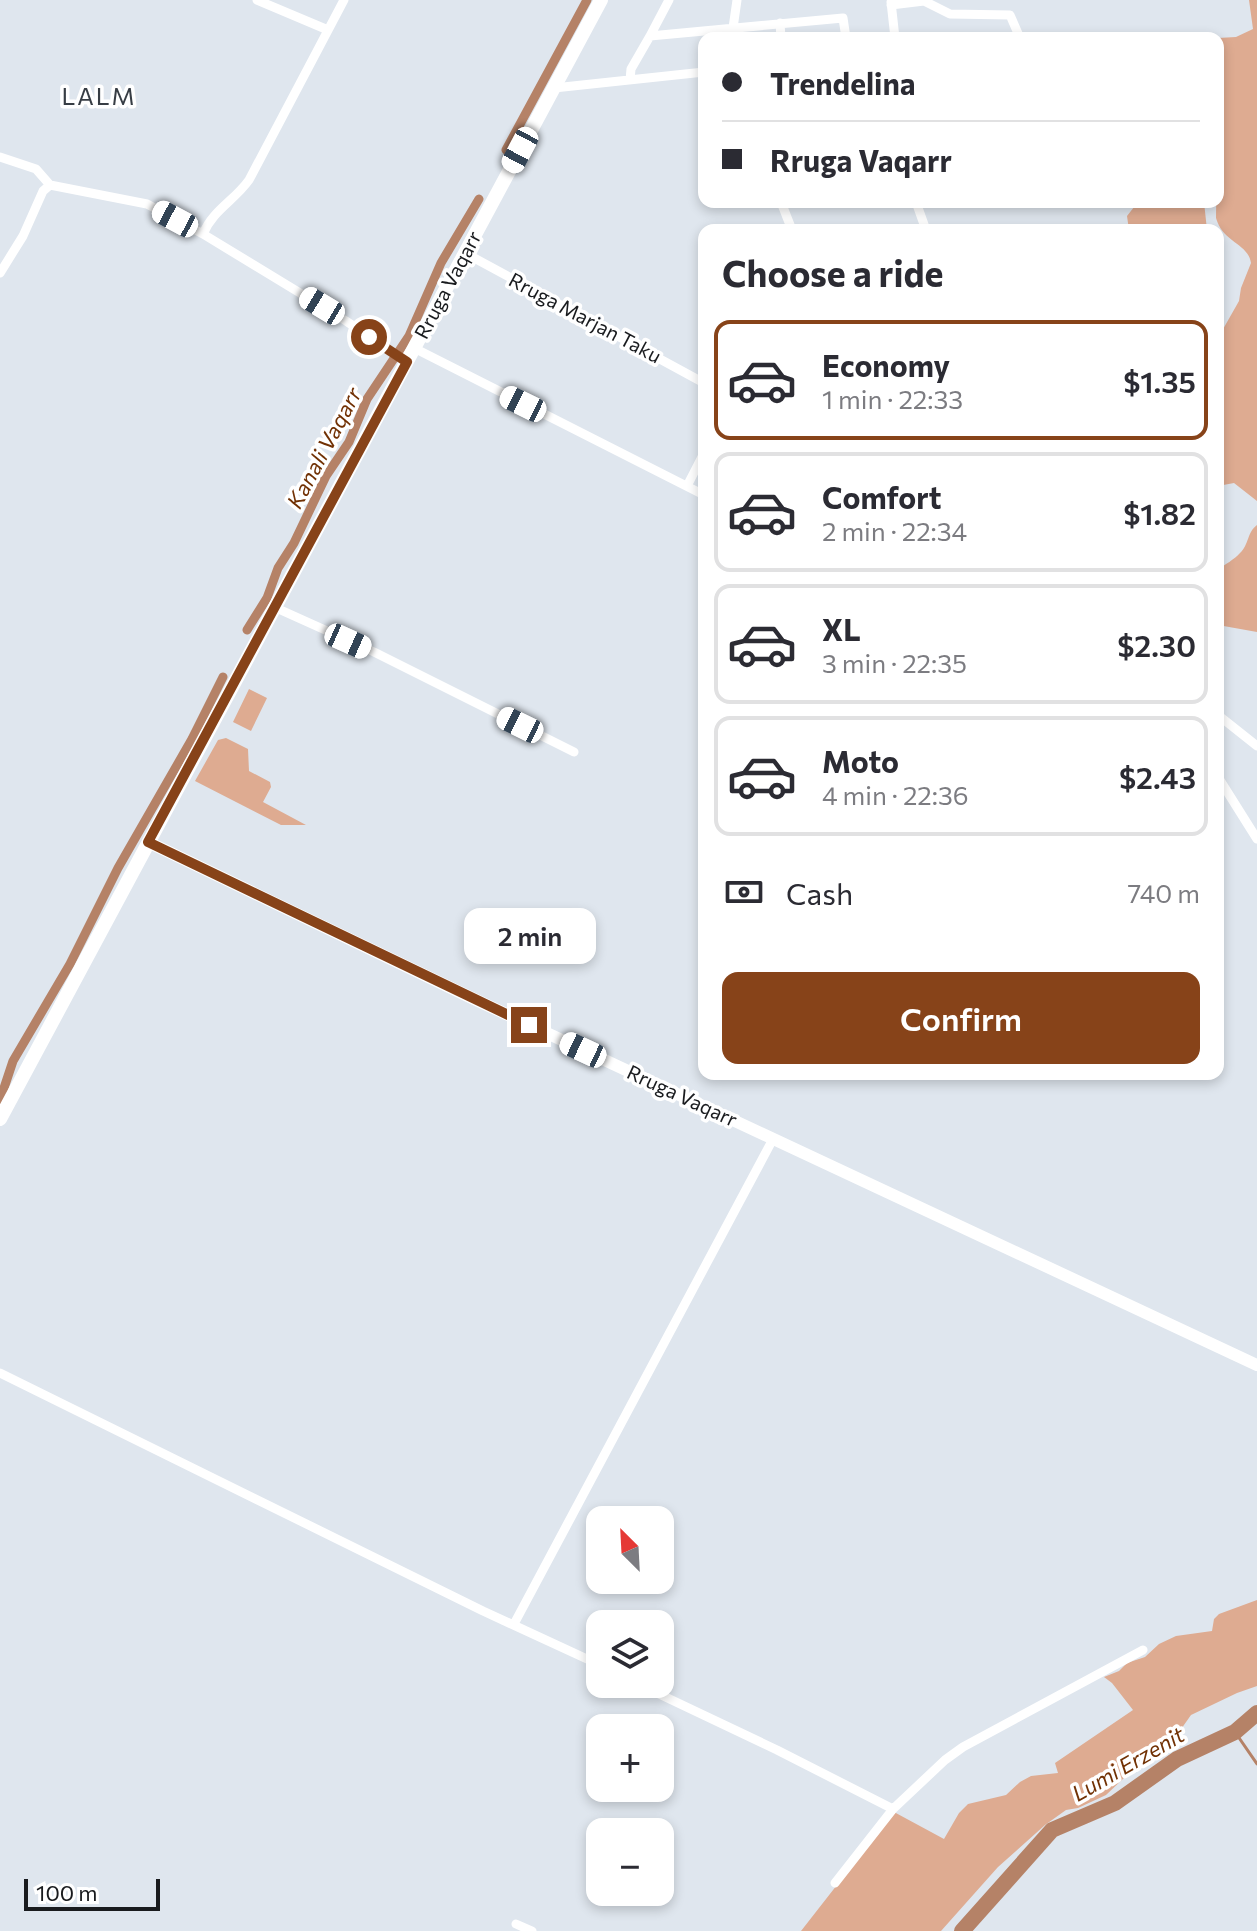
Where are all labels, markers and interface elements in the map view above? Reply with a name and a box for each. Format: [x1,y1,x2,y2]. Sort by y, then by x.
text: Trendelina [770,64,916,101]
district label: LALM [61,81,137,110]
car [498,123,542,177]
text: Rruga Vaqarr [770,141,952,178]
car [148,197,202,241]
street label: Rruga Vaqarr [409,226,486,343]
text: Choose a ride [722,250,943,294]
street label: Rruga Marjan Taku [505,267,666,367]
car [295,283,349,329]
route start [351,319,387,355]
icon: car [726,344,798,416]
text: Economy [822,346,950,383]
text: $1.35 [1123,362,1196,399]
water label: Kanali Vaqarr [280,382,367,513]
car [496,383,550,425]
text: 1 min · 22:33 [822,383,963,414]
icon: car [726,476,798,548]
text: Comfort [822,478,941,515]
text: $1.82 [1123,494,1196,531]
text: 2 min · 22:34 [822,515,967,546]
icon: car [726,608,798,680]
text: XL [822,610,861,647]
car [321,620,375,662]
text: $2.30 [1117,626,1196,663]
text: 3 min · 22:35 [822,647,967,678]
car [493,704,547,746]
icon: car [726,740,798,812]
text: Moto [822,742,899,779]
text: $2.43 [1119,758,1196,795]
text: 4 min · 22:36 [822,779,969,810]
icon: cash [722,870,766,914]
text: Cash [786,874,853,911]
text: 740 m [1128,877,1200,908]
callout: 2 min [463,909,595,965]
text: 2 min [498,920,562,951]
button: Confirm [722,972,1200,1064]
route end [511,1007,547,1043]
car [556,1029,610,1071]
street label: Rruga Vaqarr [624,1059,741,1131]
north arrow [586,1506,674,1594]
map controls [586,1506,674,1906]
button: layers [586,1610,674,1698]
button: + [586,1714,674,1802]
water label: Lumi Erzenit [1067,1720,1190,1807]
button: − [586,1818,674,1906]
scale bar [24,1875,160,1911]
text: 100 m [36,1879,98,1906]

